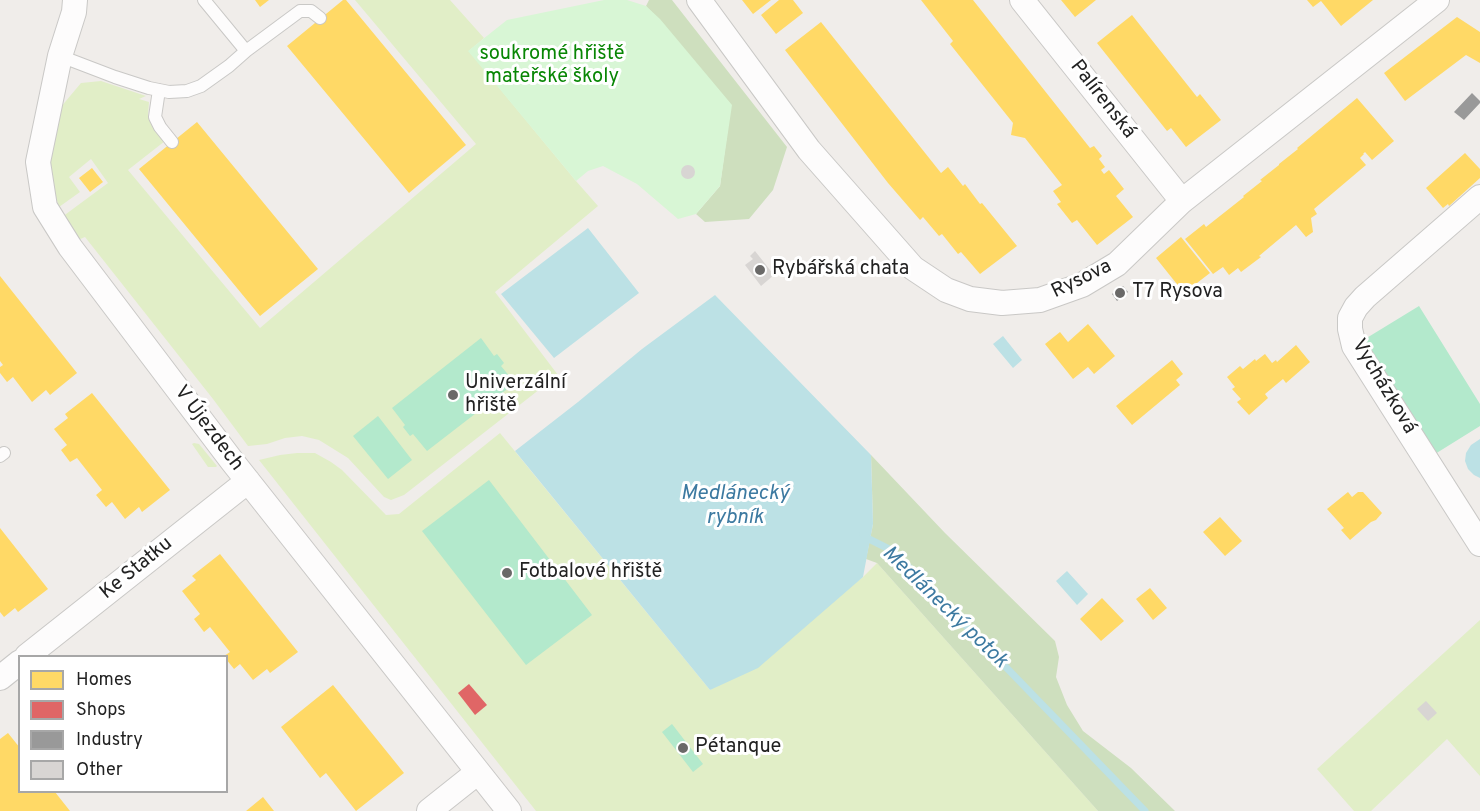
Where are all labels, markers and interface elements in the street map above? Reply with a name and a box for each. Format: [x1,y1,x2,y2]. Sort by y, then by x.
park label: soukromé hřiště mateřské školy [479,43,625,90]
street label: Palírenská [1064,56,1140,144]
street label: Rysova [1048,255,1116,305]
place label: Rybářská chata [772,258,909,282]
marker: Rybářská chata [753,263,767,277]
place label: T7 Rysova [1132,281,1223,305]
marker: T7 Rysova [1113,286,1127,300]
street label: Vycházková [1345,335,1421,439]
place label: Univerzální hřiště [465,372,566,419]
street label: V Újezdech [168,382,248,476]
marker: Univerzální hřiště [446,388,460,402]
water label: Medlánecký rybník [681,482,789,532]
street label: Ke Statku [96,533,178,605]
water label: Medlánecký potok [876,542,1012,674]
place label: Fotbalové hřiště [519,561,662,585]
marker: Fotbalové hřiště [500,566,514,580]
legend [18,655,228,793]
text: Homes [76,669,132,692]
text: Shops [76,699,126,722]
text: Industry [76,729,143,752]
place label: Pétanque [695,736,781,760]
marker: Pétanque [676,741,690,755]
text: Other [76,759,123,782]

